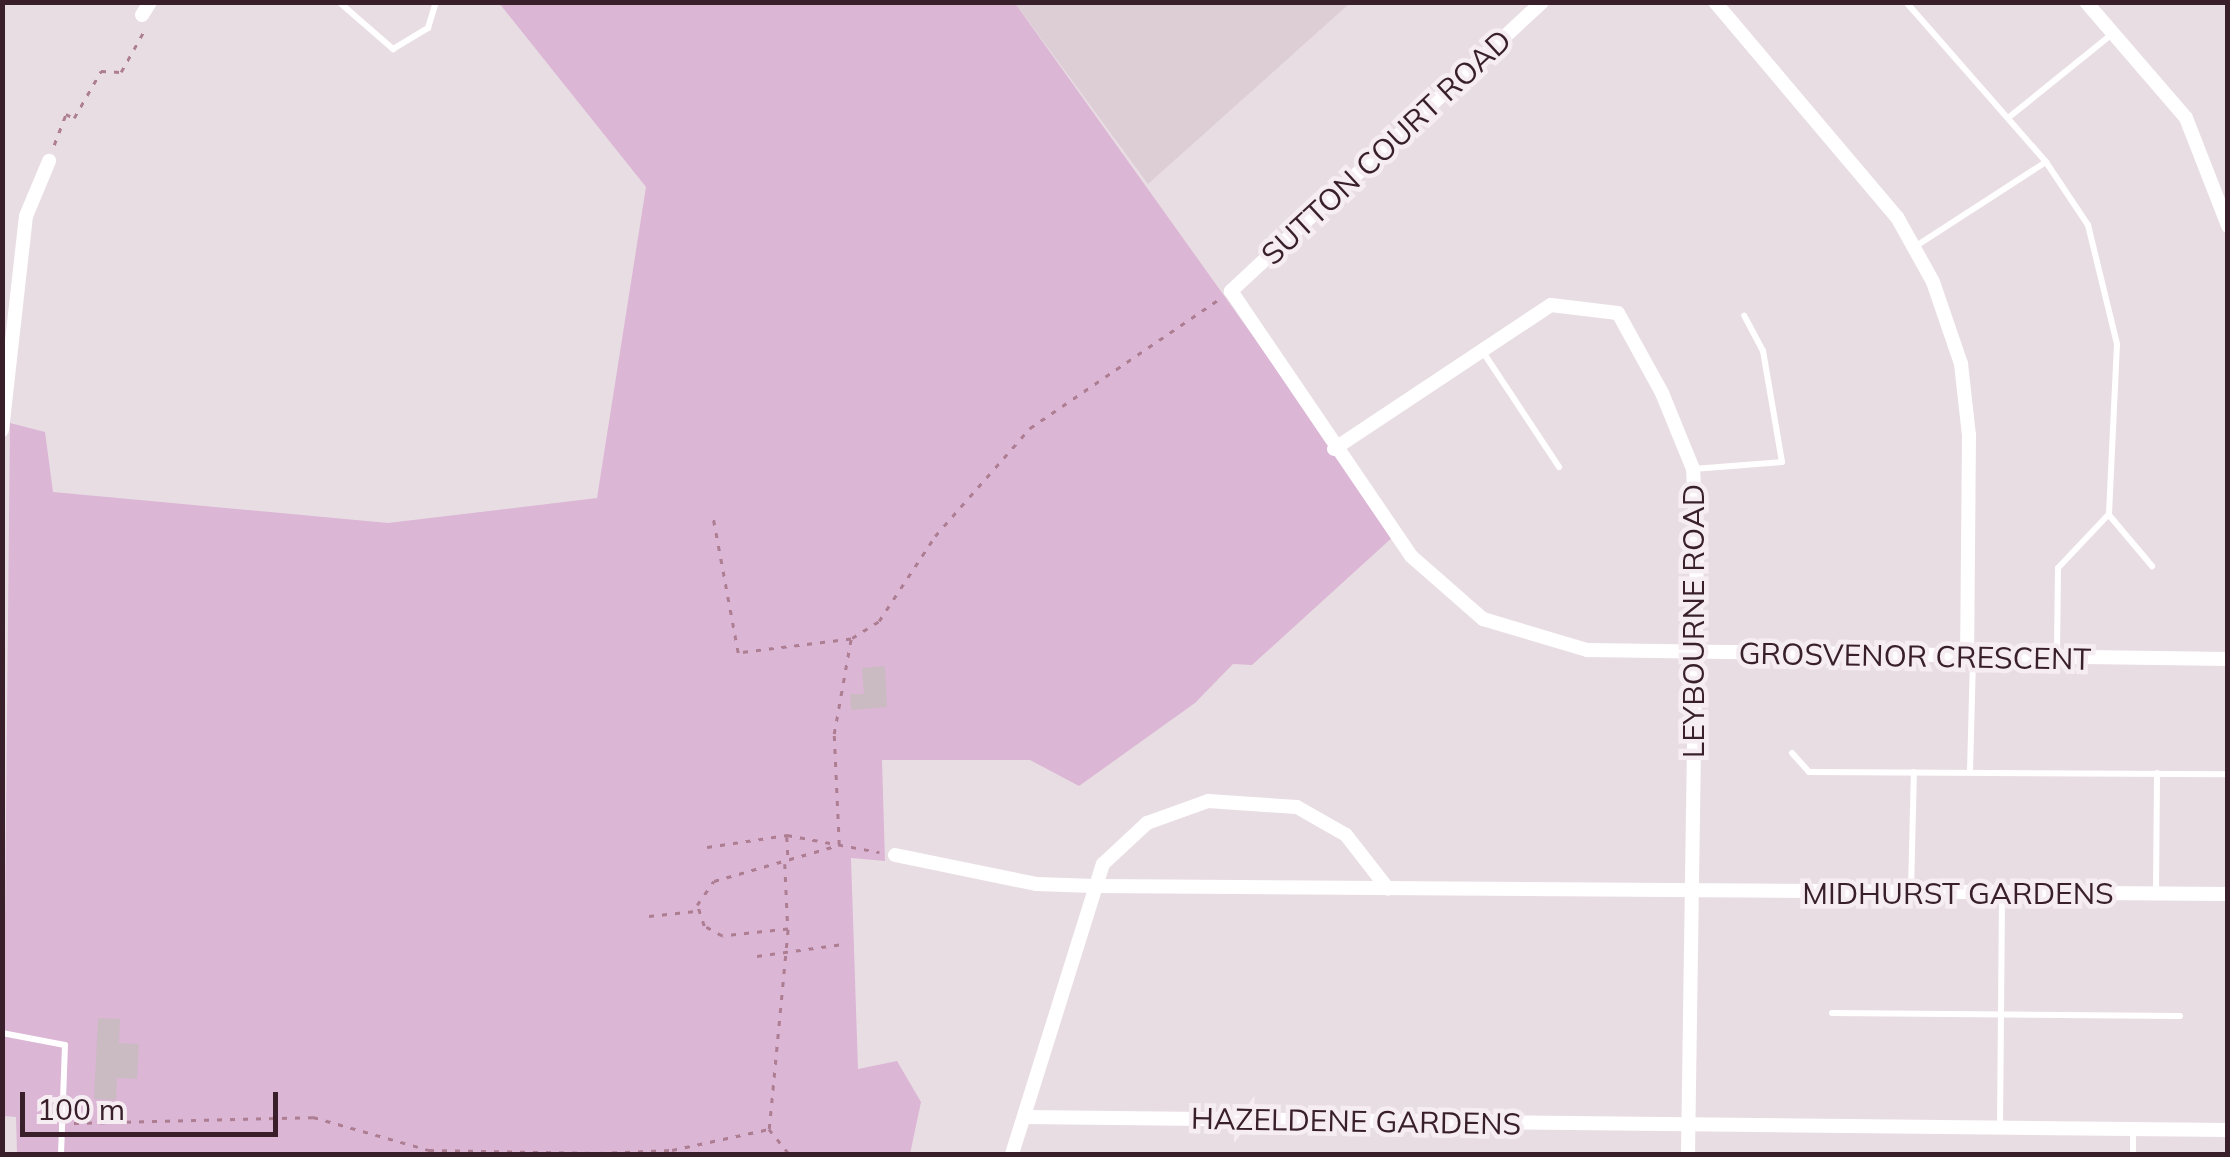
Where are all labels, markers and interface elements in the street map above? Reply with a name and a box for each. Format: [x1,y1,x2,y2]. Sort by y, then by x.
street label: SUTTON COURT ROAD [1254,22,1518,272]
street label: LEYBOURNE ROAD [1675,484,1711,758]
street label: GROSVENOR CRESCENT [1738,635,2092,677]
street label: MIDHURST GARDENS [1802,875,2114,911]
scale bar [25,1072,282,1134]
text: 100 m [37,1090,125,1128]
street label: HAZELDENE GARDENS [1191,1100,1521,1142]

